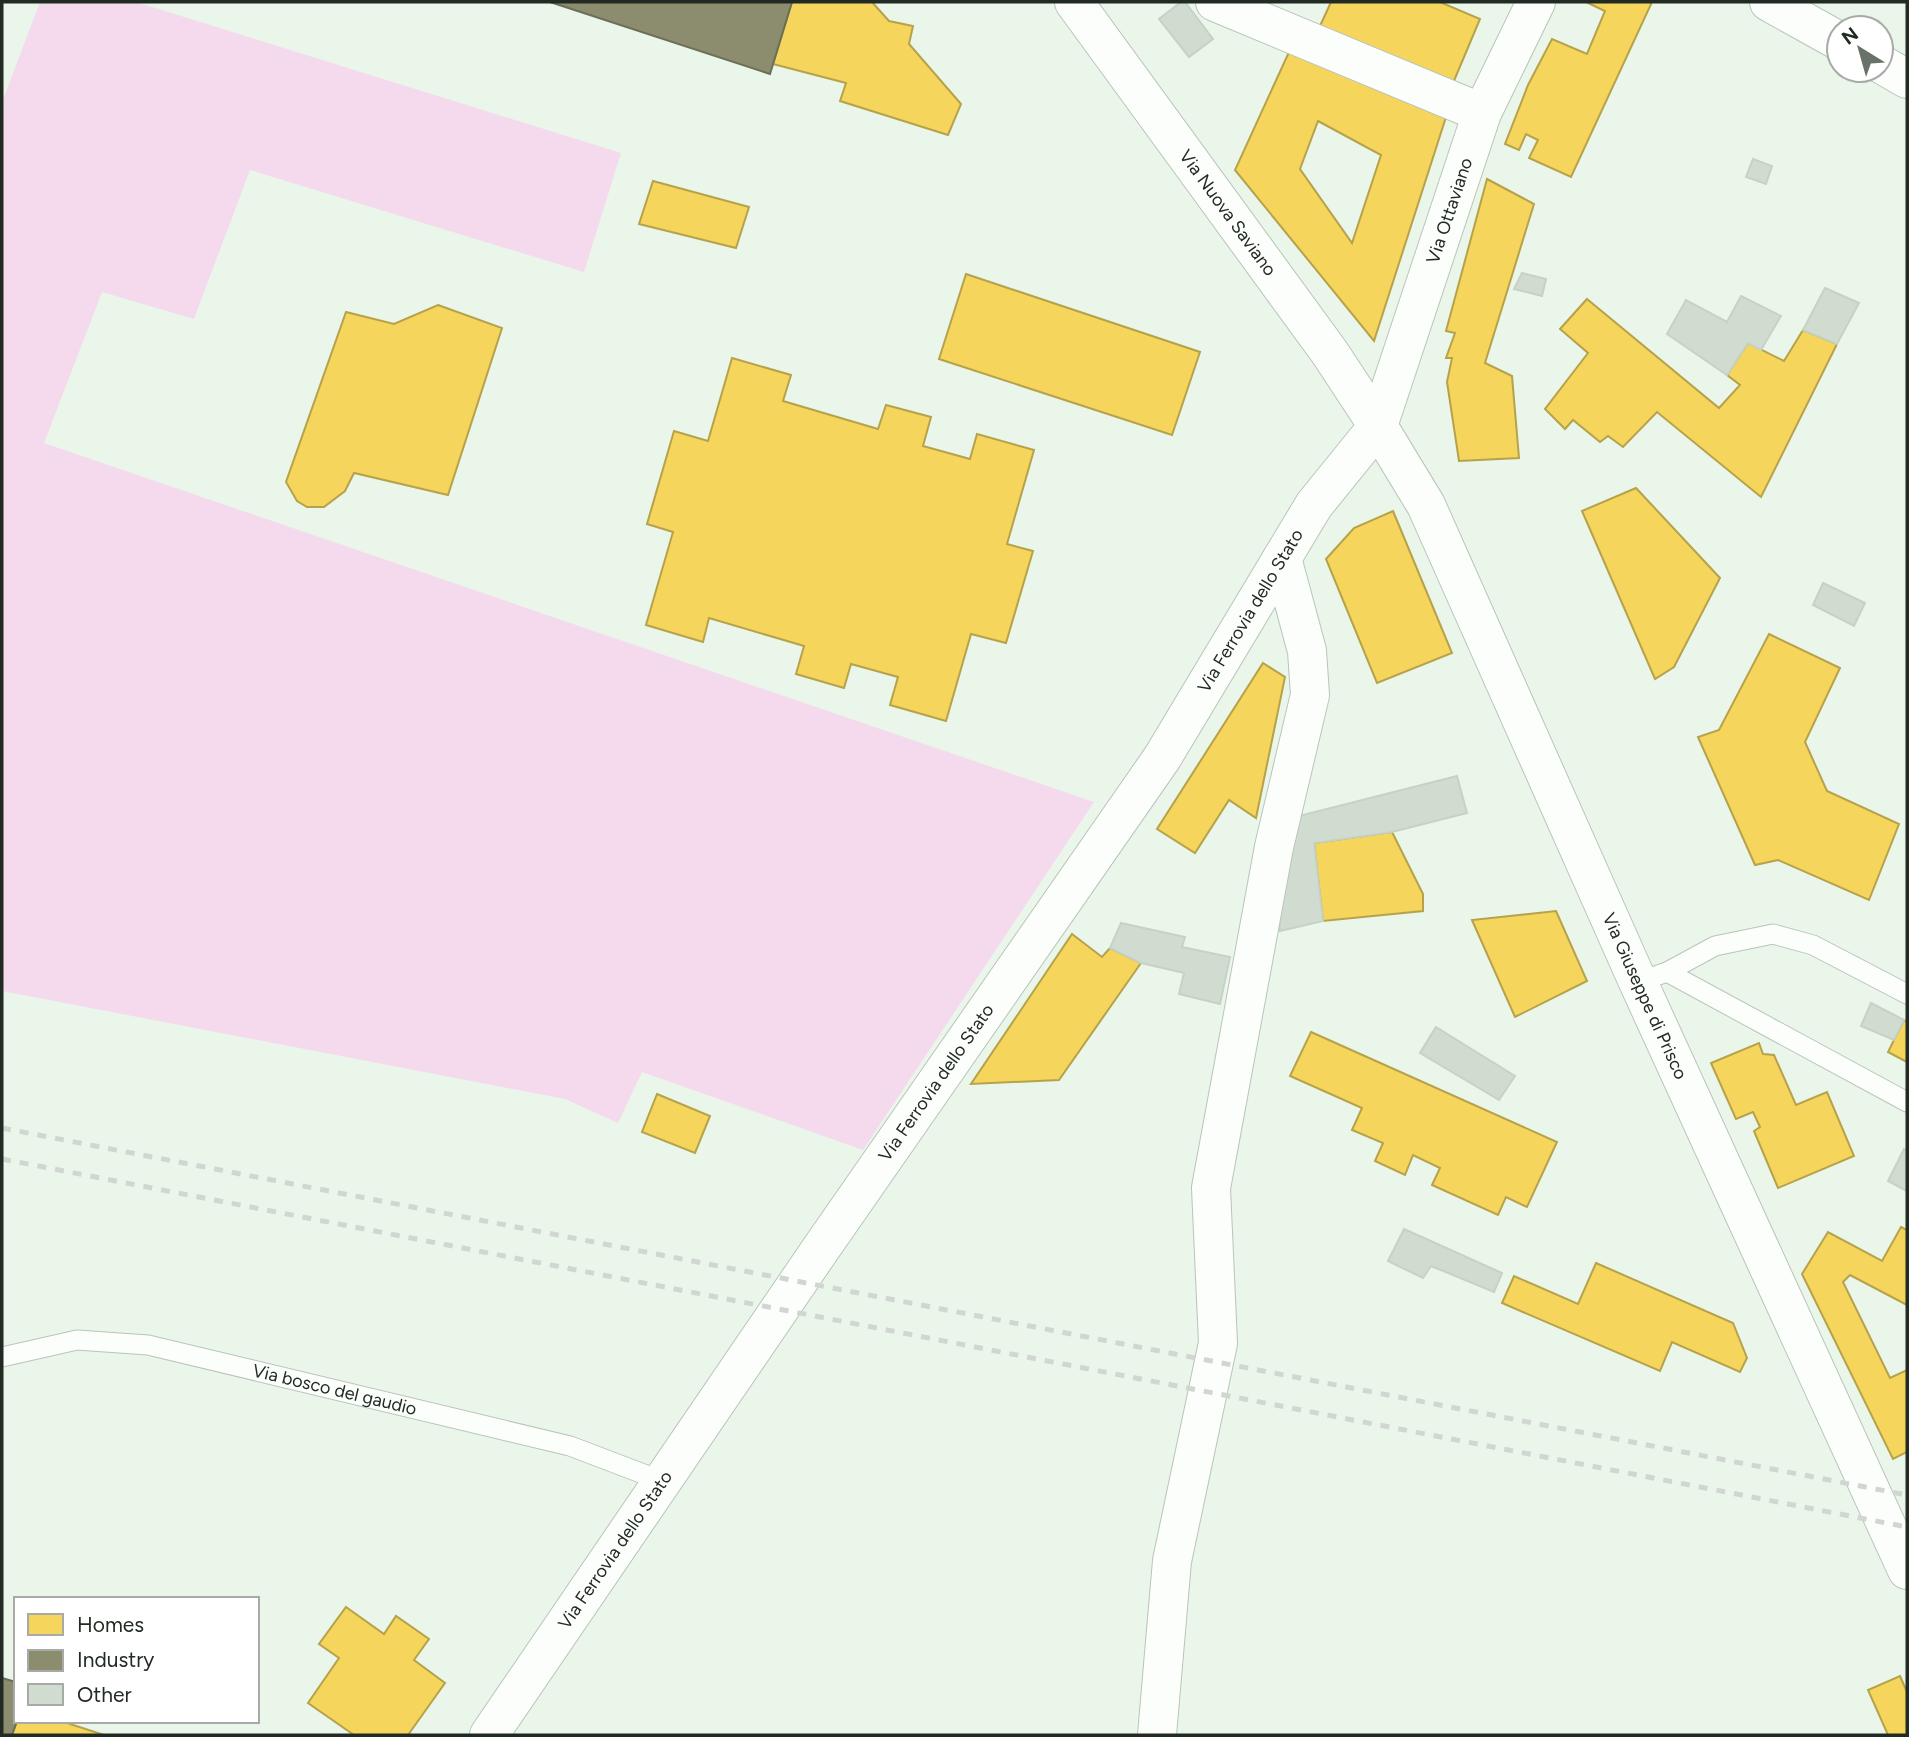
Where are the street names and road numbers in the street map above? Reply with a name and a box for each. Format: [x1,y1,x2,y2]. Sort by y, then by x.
street label: Via Nuova Saviano [1175,146,1281,280]
street label: Via Ottaviano [1422,155,1477,267]
street label: Via Ferrovia dello Stato [1193,525,1308,697]
street label: Via Giuseppe di Prisco [1598,909,1692,1083]
street label: Via Ferrovia dello Stato [874,1000,999,1166]
street label: Via bosco del gaudio [250,1359,419,1420]
street label: Via Ferrovia dello Stato [554,1467,677,1633]

